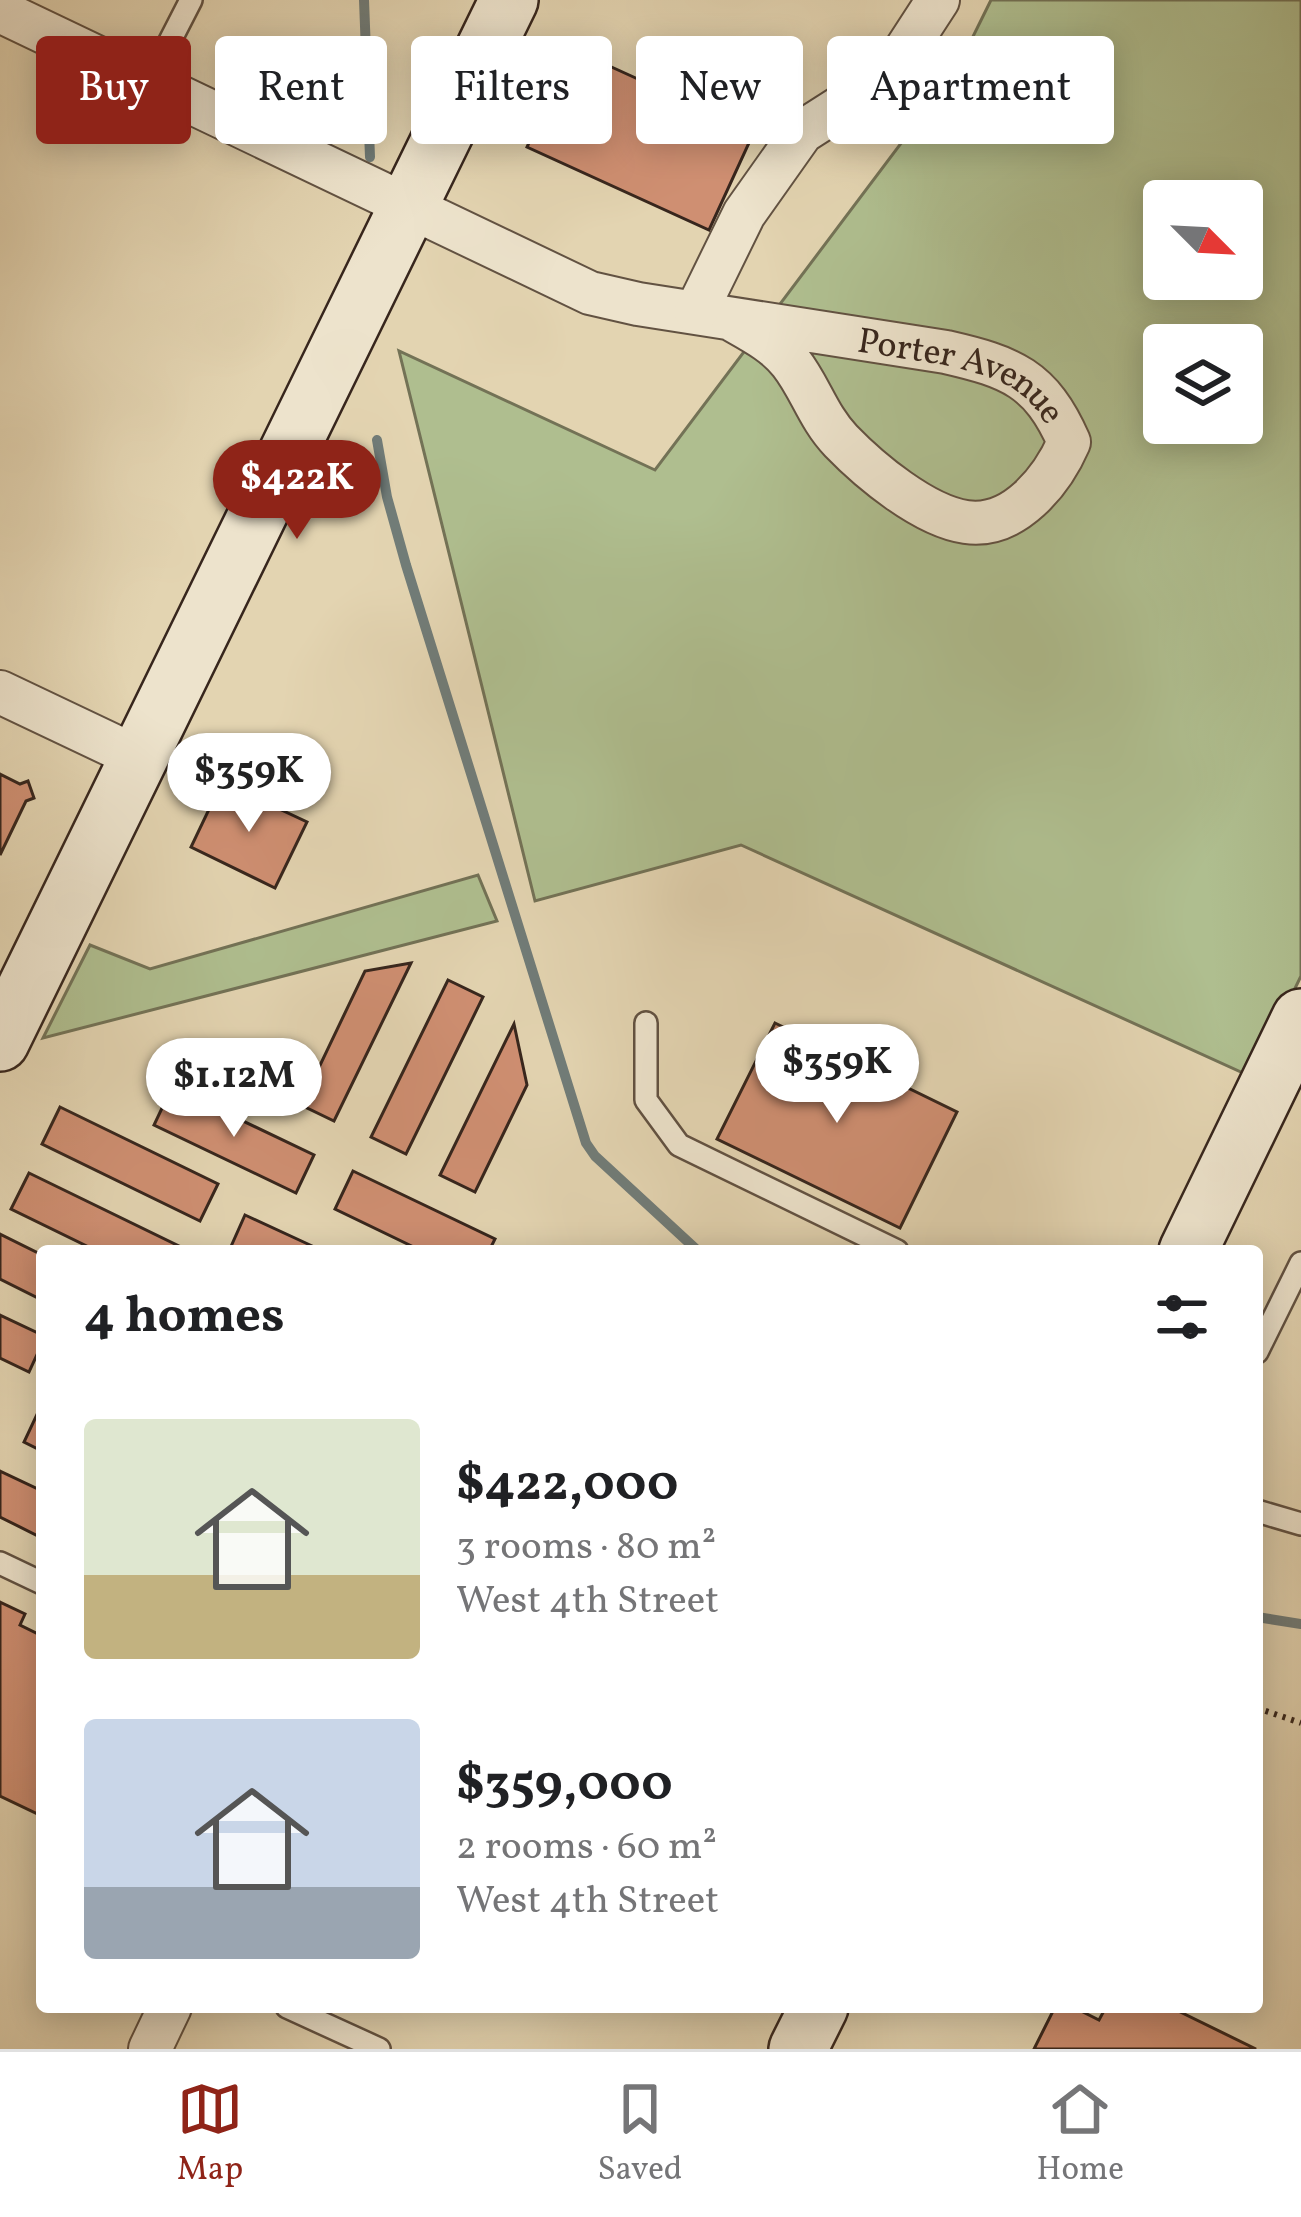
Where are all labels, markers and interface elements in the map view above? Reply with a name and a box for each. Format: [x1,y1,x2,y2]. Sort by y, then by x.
chip: Buy [36,36,191,144]
chip: Rent [215,36,387,144]
chip: Filters [411,36,612,144]
chip: New [636,36,803,144]
chip: Apartment [827,36,1114,144]
north arrow [1143,180,1263,300]
map controls [1143,180,1263,444]
street label: Porter Avenue [854,318,1075,435]
button: layers [1143,324,1263,444]
pin: $422K [213,440,381,542]
text: $422K [240,452,354,506]
pin: $359K [165,733,333,835]
text: $359K [194,745,304,799]
pin: $359K [753,1024,921,1126]
text: $359K [782,1036,892,1090]
pin: $1.12M [136,1038,332,1140]
text: $1.12M [173,1050,295,1104]
text: 4 homes [84,1282,285,1353]
icon: filters [1149,1284,1215,1350]
text: $422,000 [456,1450,678,1521]
icon: home [180,1467,324,1611]
text: 3 rooms · 80 m² [456,1521,716,1575]
text: West 4th Street [456,1575,719,1629]
text: $359,000 [456,1750,673,1821]
icon: home [180,1767,324,1911]
text: 2 rooms · 60 m² [456,1821,717,1875]
text: West 4th Street [456,1875,719,1929]
tab: Map [177,2076,243,2194]
tab: Saved [597,2076,682,2194]
tab: Home [1037,2076,1124,2194]

